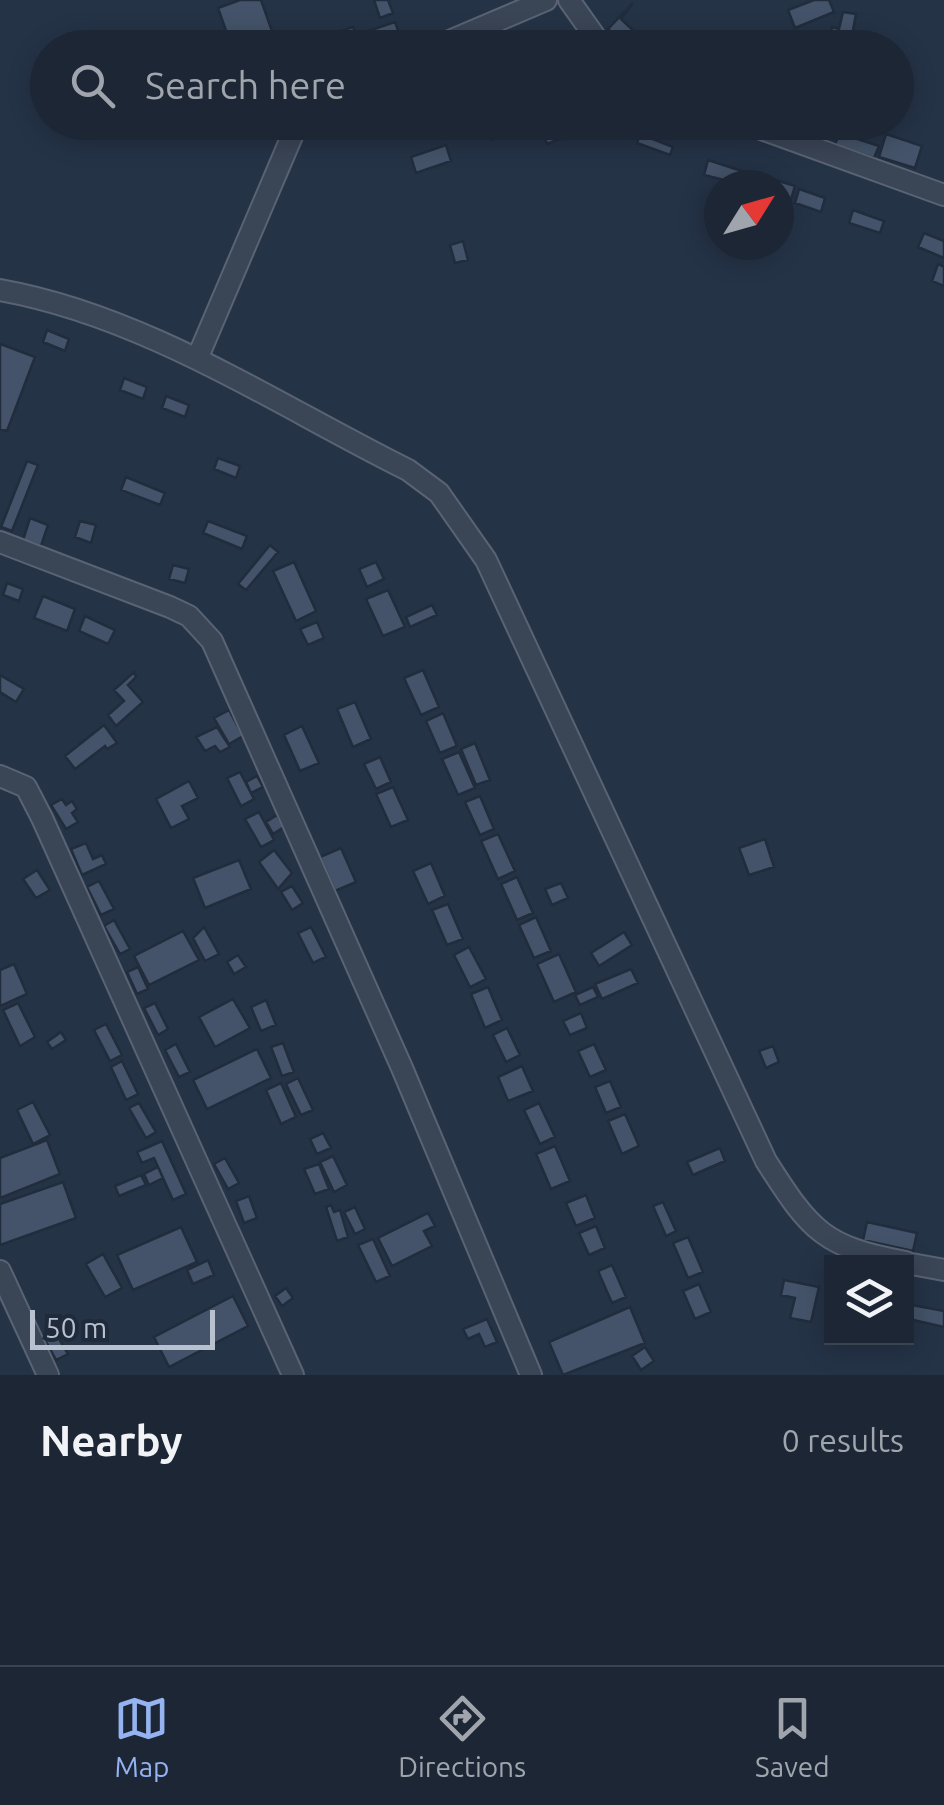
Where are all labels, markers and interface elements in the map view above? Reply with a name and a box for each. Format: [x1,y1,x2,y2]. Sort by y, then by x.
search box [30,30,914,140]
icon: search [65,58,120,113]
text: Search here [145,64,346,106]
north arrow [704,170,794,260]
map controls [824,1255,914,1345]
button: layers [824,1255,914,1345]
scale bar [30,1305,215,1350]
text: 50 m [45,1312,107,1343]
text: Nearby [40,1417,183,1464]
text: 0 results [782,1422,904,1458]
tab: Map [114,1691,170,1782]
tab: Directions [398,1691,526,1782]
tab: Saved [755,1691,830,1782]

